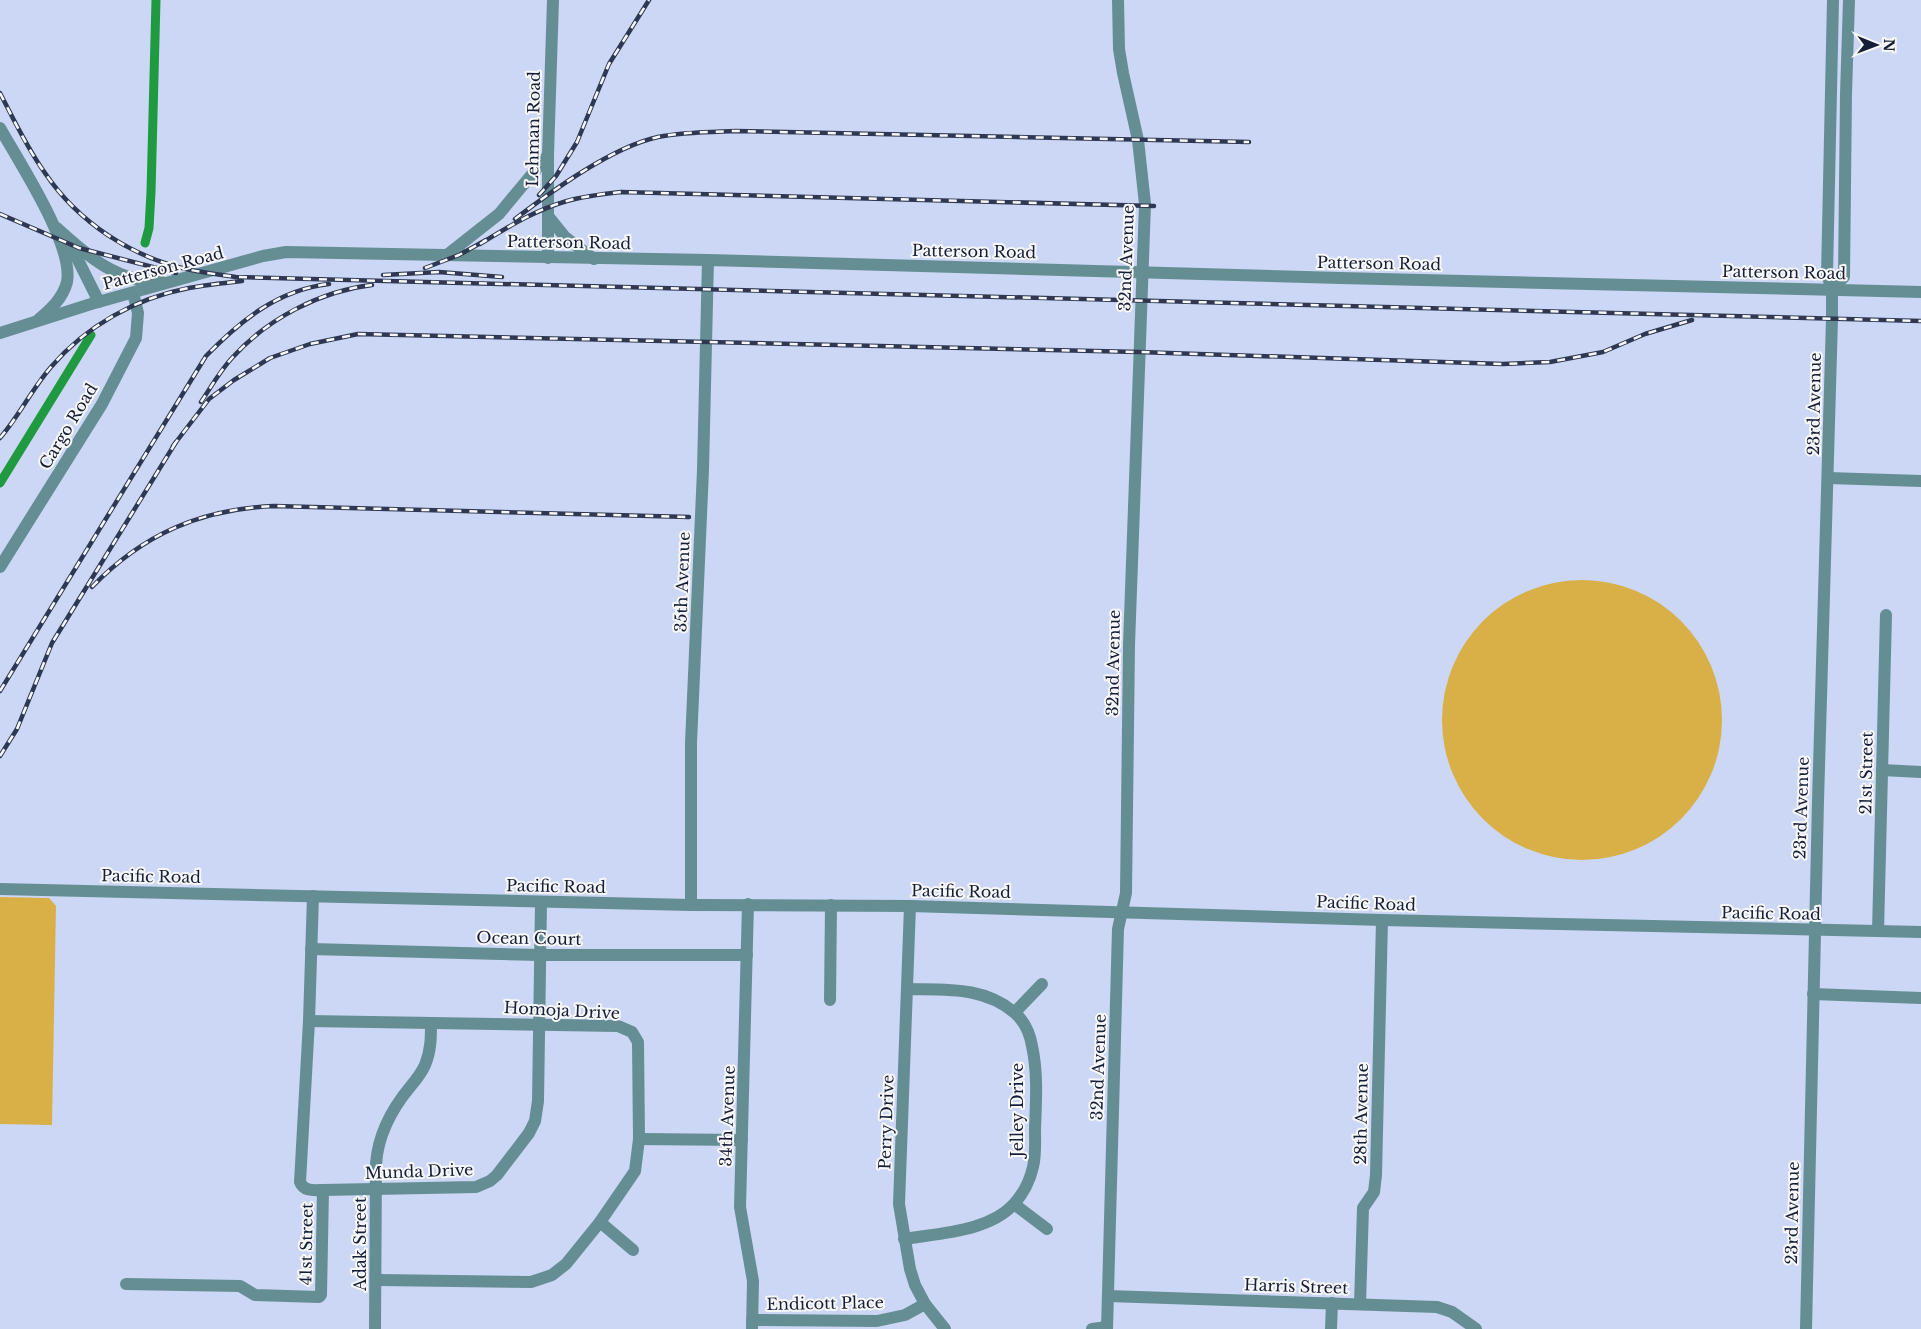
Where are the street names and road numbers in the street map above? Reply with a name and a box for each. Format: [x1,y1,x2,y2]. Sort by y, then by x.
street label: Lehman Road [522,71,544,187]
street label: 32nd Avenue [1114,204,1138,312]
street label: Patterson Road [507,231,632,253]
street label: Patterson Road [912,240,1037,262]
street label: Patterson Road [100,242,226,294]
street label: Patterson Road [1317,252,1442,274]
street label: Patterson Road [1722,261,1847,283]
street label: 23rd Avenue [1803,352,1825,456]
street label: Cargo Road [35,379,102,472]
street label: 35th Avenue [670,531,694,633]
street label: 32nd Avenue [1102,610,1124,716]
street label: 21st Street [1855,731,1877,815]
street label: 23rd Avenue [1789,756,1813,860]
street label: Pacific Road [101,865,201,887]
street label: Pacific Road [506,875,606,897]
street label: Pacific Road [911,880,1011,902]
street label: Pacific Road [1316,891,1416,915]
street label: Pacific Road [1721,902,1821,924]
street label: Ocean Court [476,927,582,949]
street label: Homoja Drive [503,997,621,1023]
street label: 32nd Avenue [1086,1013,1110,1121]
street label: Jelley Drive [1007,1063,1027,1159]
street label: 28th Avenue [1350,1063,1372,1165]
street label: 34th Avenue [715,1065,739,1167]
street label: Perry Drive [874,1074,898,1170]
street label: Munda Drive [364,1159,474,1183]
street label: 23rd Avenue [1781,1161,1803,1265]
street label: Adak Street [350,1197,370,1292]
street label: 41st Street [295,1203,317,1285]
street label: Harris Street [1243,1274,1349,1298]
street label: Endicott Place [766,1292,884,1314]

